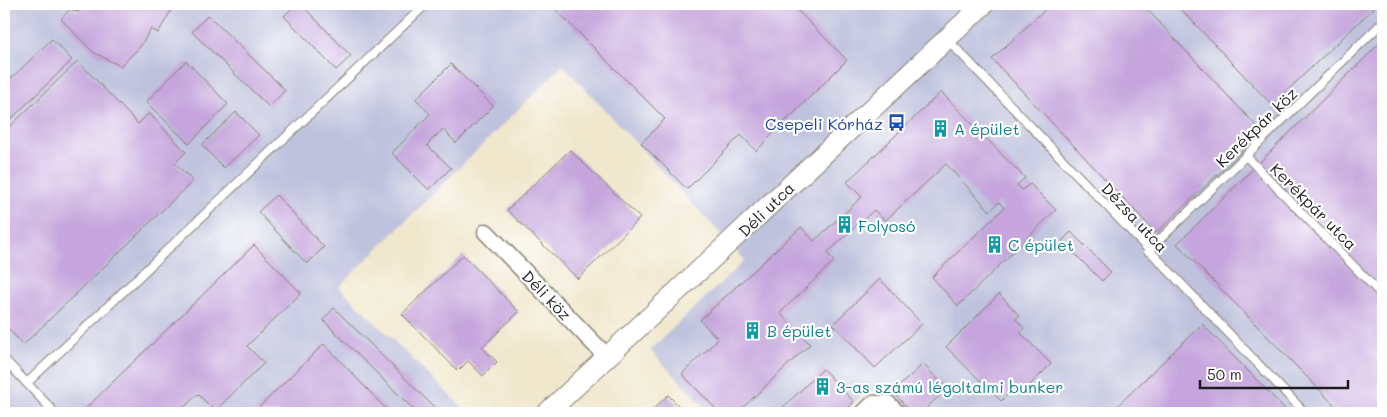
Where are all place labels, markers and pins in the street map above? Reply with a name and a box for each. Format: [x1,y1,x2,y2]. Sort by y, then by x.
place label: Csepeli Kórház [765,113,883,134]
bus stop icon: Csepeli Kórház [887,113,907,133]
building icon: A épület [930,118,950,138]
place label: A épület [954,118,1020,139]
building icon: Folyosó [834,215,854,235]
place label: Folyosó [858,215,916,236]
building icon: C épület [984,234,1004,254]
place label: C épület [1008,234,1074,255]
building icon: B épület [743,320,763,340]
place label: B épület [767,320,832,341]
building icon: 3-as számú légoltalmi bunker [812,376,832,396]
place label: 3-as számú légoltalmi bunker [836,376,1063,397]

